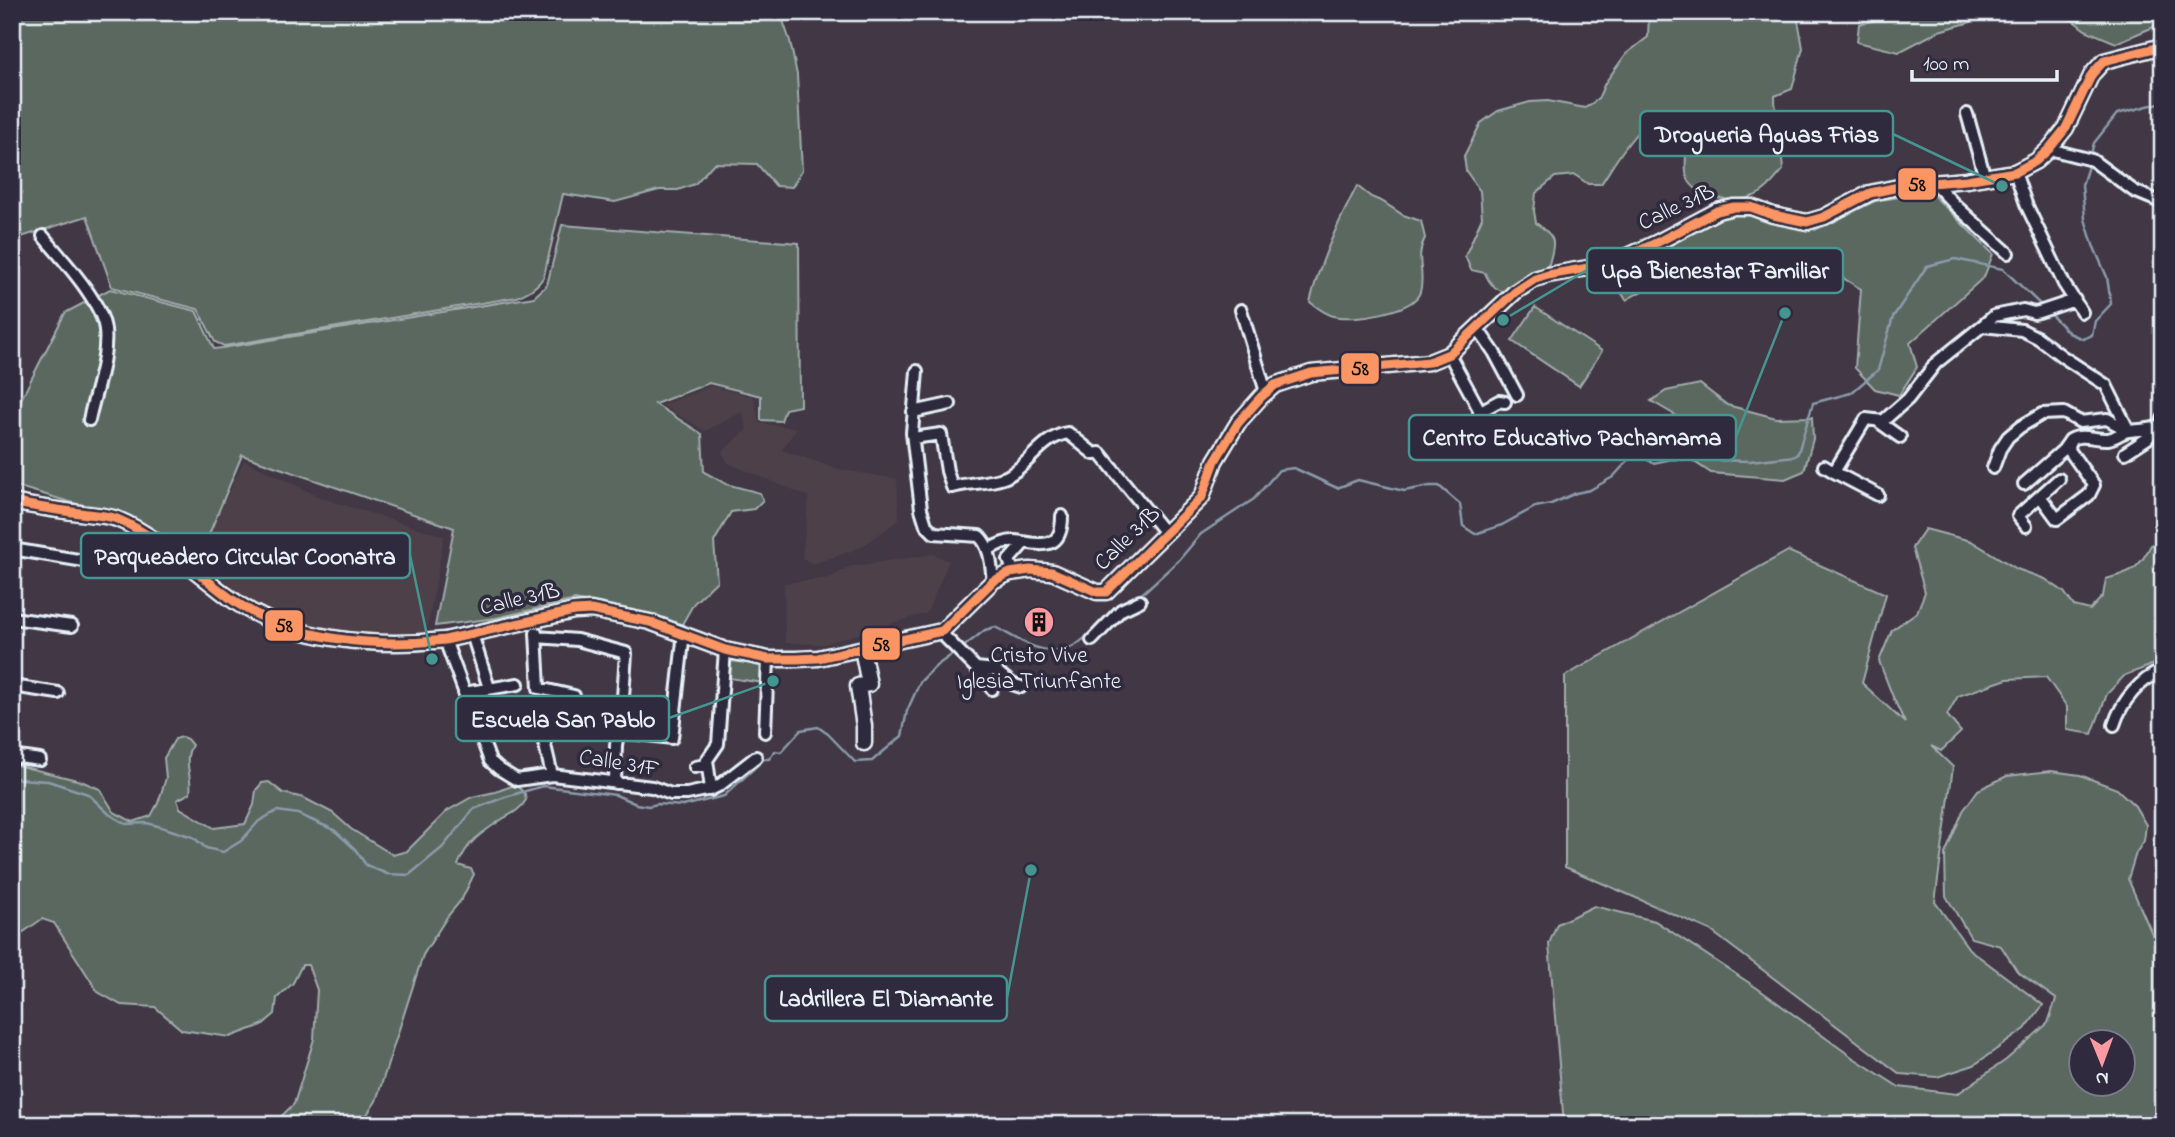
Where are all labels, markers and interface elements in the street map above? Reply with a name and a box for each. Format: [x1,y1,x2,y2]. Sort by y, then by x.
scale bar [1912,38,2058,82]
text: 100 m [1923,50,1969,80]
callout: Drogueria Aguas Frias [1640,111,1893,156]
text: Drogueria Aguas Frias [1654,119,1879,155]
line badge: 58 [1897,167,1937,201]
text: 58 [1908,173,1926,200]
street label: Calle 31B [1633,176,1721,240]
callout: Upa Bienestar Familiar [1587,248,1843,293]
text: Upa Bienestar Familiar [1601,255,1829,290]
line badge: 58 [1340,352,1380,385]
text: 58 [1351,357,1369,384]
callout: Centro Educativo Pachamama [1409,415,1736,460]
text: Centro Educativo Pachamama [1423,422,1721,457]
street label: Calle 31B [1087,499,1169,579]
callout: Parqueadero Circular Coonatra [81,533,410,578]
text: Parqueadero Circular Coonatra [94,541,396,576]
street label: Calle 31B [477,575,563,625]
building icon: Cristo Vive Iglesia Triunfante [1022,605,1056,639]
line badge: 58 [264,609,304,642]
text: 58 [275,614,293,641]
line badge: 58 [861,627,901,661]
text: 58 [872,633,890,660]
place label: Cristo Vive Iglesia Triunfante [957,640,1122,700]
callout: Escuela San Pablo [456,696,669,741]
text: Escuela San Pablo [471,704,655,739]
street label: Calle 31F [577,741,661,787]
callout: Ladrillera El Diamante [765,976,1007,1021]
text: Ladrillera El Diamante [779,983,994,1018]
north arrow [2066,1028,2136,1098]
text: N [2095,1064,2109,1091]

